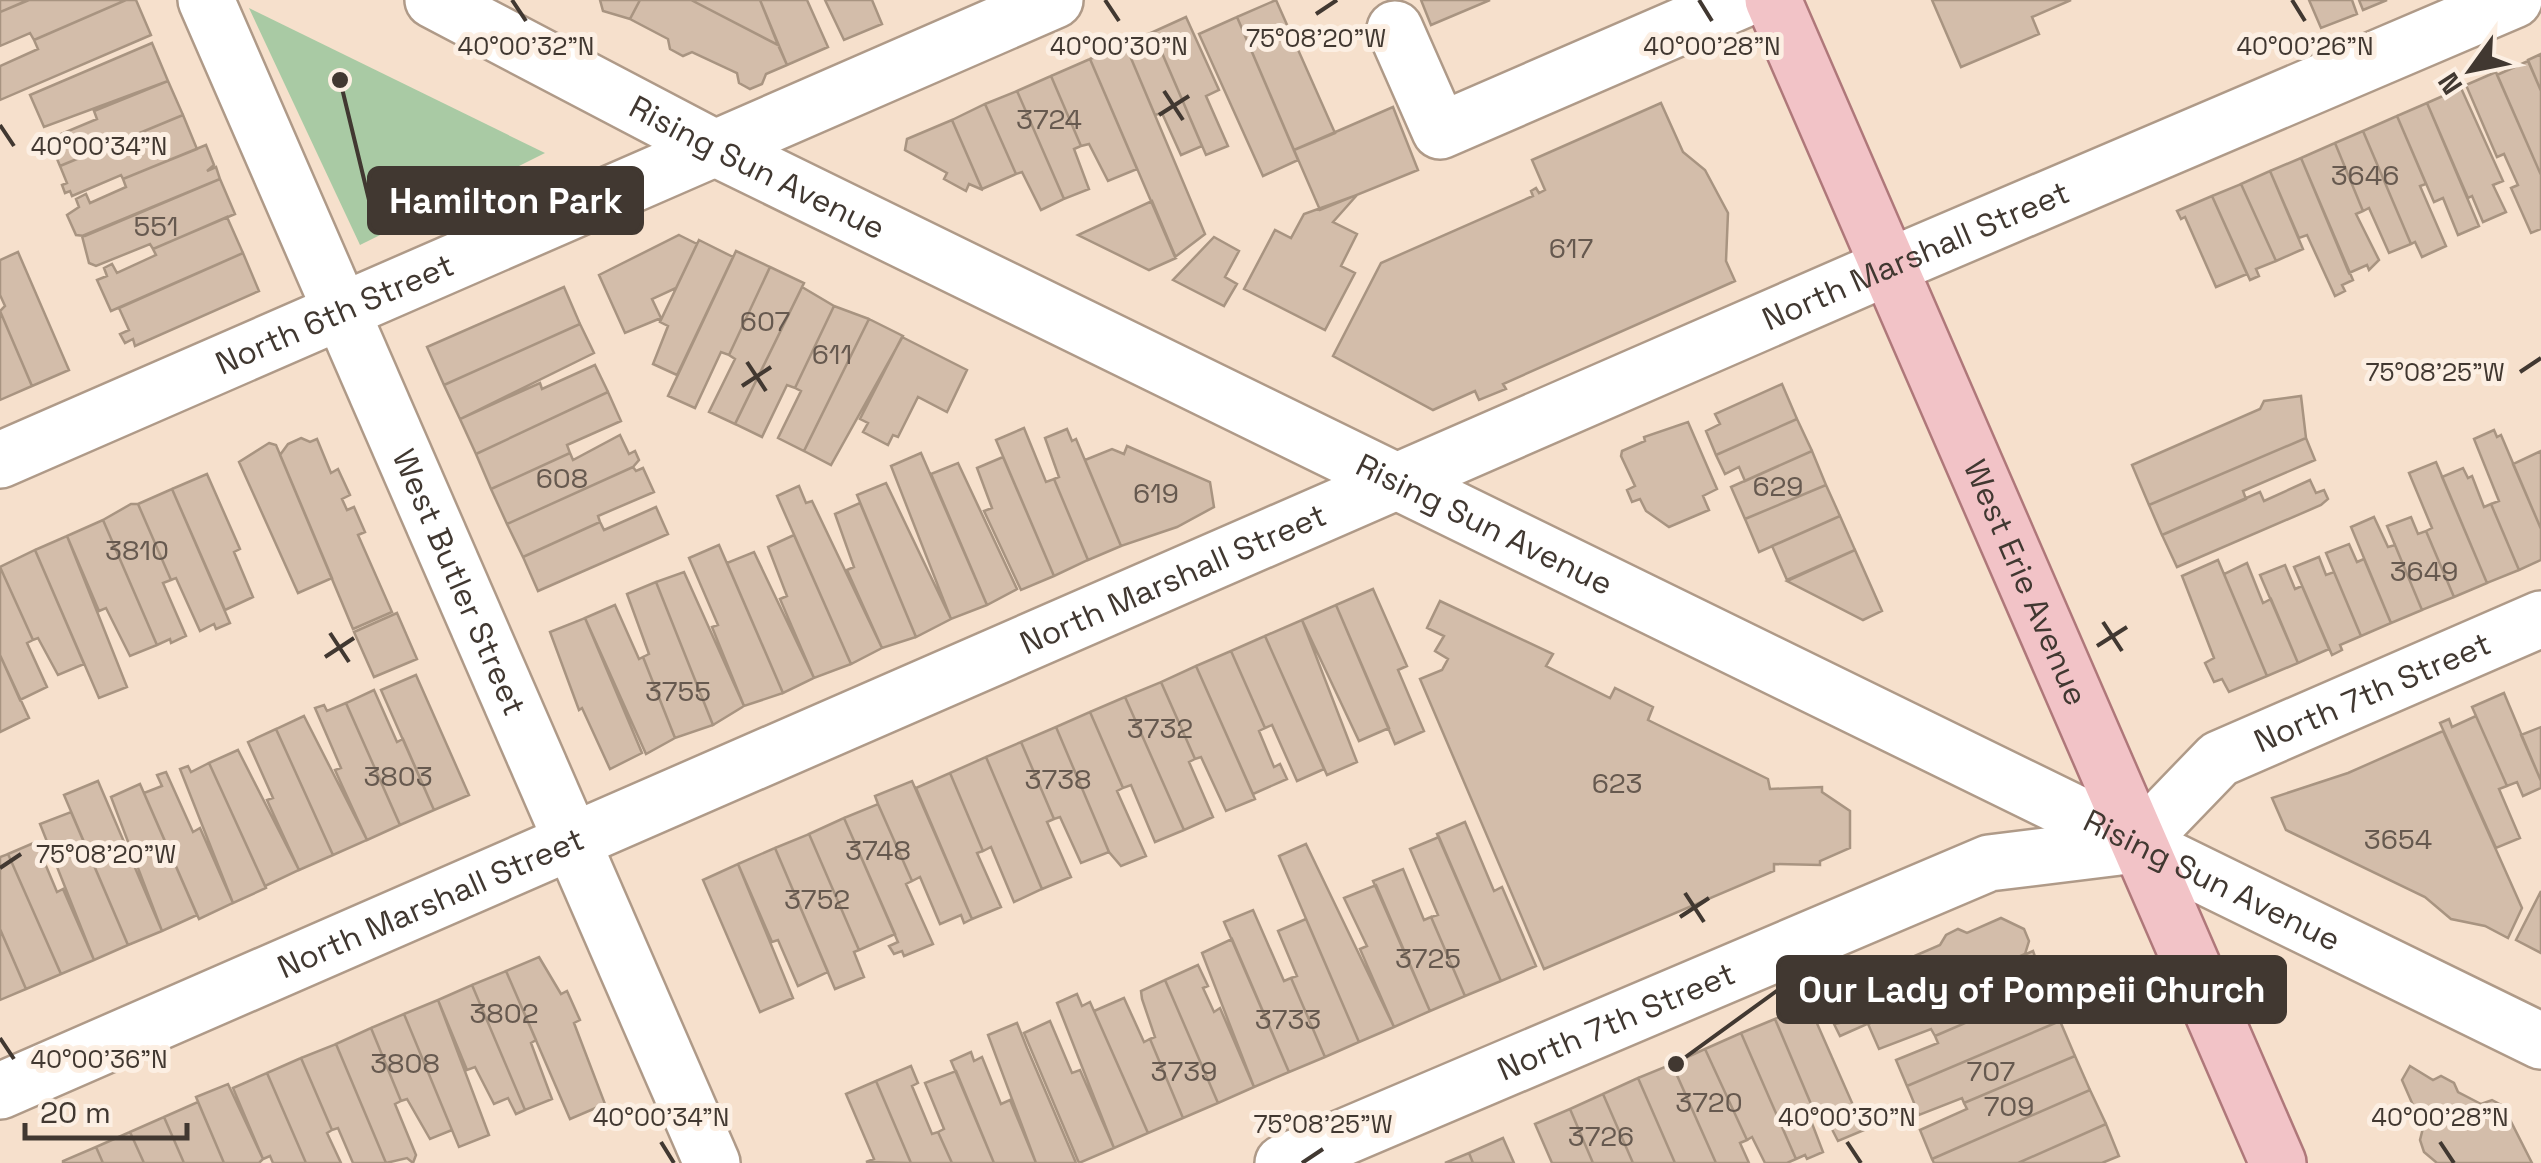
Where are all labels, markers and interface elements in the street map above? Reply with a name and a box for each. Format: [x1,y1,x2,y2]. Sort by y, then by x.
north arrow [2421,20,2521,120]
text: 75°08'20"W [1246,22,1386,54]
text: 40°00'32"N [458,30,594,62]
text: 40°00'30"N [1050,30,1188,62]
text: 40°00'28"N [1643,30,1781,62]
text: 40°00'26"N [2236,30,2374,62]
text: N [2430,66,2470,101]
street label: Rising Sun Avenue [623,87,892,248]
house number: 3724 [1016,101,1082,137]
text: 40°00'34"N [31,130,167,162]
house number: 3646 [2331,157,2399,193]
callout: Hamilton Park [369,168,642,233]
street label: North Marshall Street [1756,172,2075,339]
text: Hamilton Park [389,179,623,223]
house number: 551 [134,208,178,244]
house number: 617 [1549,230,1593,266]
street label: North 6th Street [209,245,460,384]
house number: 607 [740,303,790,339]
house number: 611 [812,336,852,372]
text: 75°08'25"W [2365,356,2505,388]
street label: West Butler Street [384,443,535,722]
street label: Rising Sun Avenue [1349,445,1619,604]
street label: West Erie Avenue [1955,454,2097,711]
house number: 608 [536,460,588,496]
house number: 629 [1753,468,1803,504]
house number: 619 [1133,475,1179,511]
street label: North Marshall Street [1014,495,1332,663]
house number: 3810 [105,532,169,568]
house number: 3649 [2390,553,2458,589]
street label: North 7th Street [2248,623,2497,761]
house number: 3755 [645,673,711,709]
house number: 3732 [1127,710,1193,746]
house number: 3803 [363,758,433,794]
house number: 3738 [1024,761,1092,797]
house number: 623 [1592,765,1642,801]
street label: Rising Sun Avenue [2077,800,2347,960]
street label: North Marshall Street [271,819,590,987]
house number: 3654 [2364,821,2432,857]
house number: 3748 [845,832,911,868]
text: 75°08'20"W [36,838,176,870]
house number: 3752 [784,881,850,917]
house number: 3725 [1395,940,1461,976]
street label: North 7th Street [1491,953,1741,1090]
callout: Our Lady of Pompeii Church [1778,957,2285,1022]
text: Our Lady of Pompeii Church [1798,968,2266,1012]
house number: 3802 [469,995,539,1031]
house number: 3733 [1255,1001,1321,1037]
text: 40°00'36"N [30,1043,168,1075]
house number: 3808 [370,1045,440,1081]
house number: 3739 [1151,1053,1217,1089]
house number: 707 [1967,1053,2015,1089]
scale bar [25,1078,188,1140]
house number: 3720 [1675,1084,1743,1120]
house number: 709 [1984,1088,2034,1124]
text: 20 m [40,1093,111,1132]
text: 40°00'34"N [593,1101,729,1133]
text: 40°00'30"N [1778,1101,1916,1133]
text: 40°00'28"N [2371,1101,2509,1133]
text: 75°08'25"W [1253,1108,1393,1140]
house number: 3726 [1568,1118,1634,1154]

